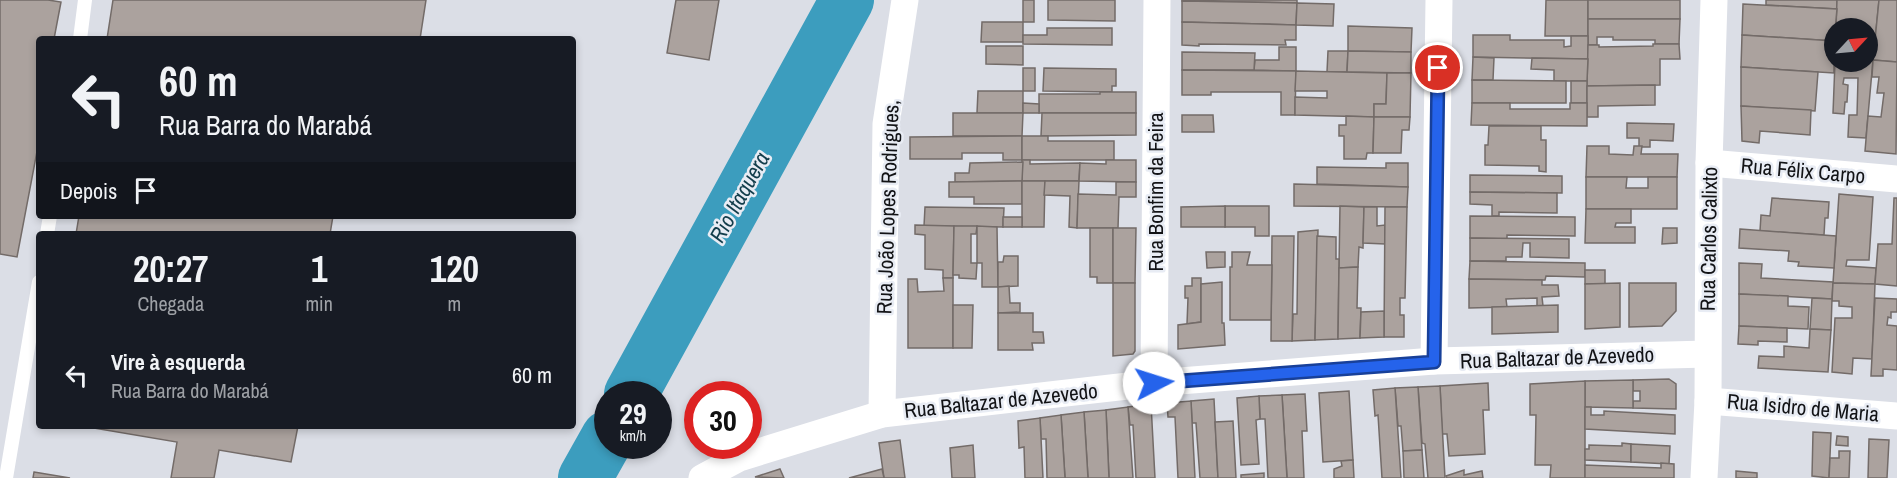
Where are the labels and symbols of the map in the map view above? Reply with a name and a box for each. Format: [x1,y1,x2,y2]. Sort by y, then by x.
north arrow [1824,18,1878,72]
pin [1412,42,1463,93]
street label: Rua João Lopes Rodrigues, [869,99,906,315]
street label: Rua Bonfim da Feira [1141,112,1170,272]
water label: Rio Itaquera [702,146,776,248]
street label: Rua Félix Carpo [1740,151,1866,190]
street label: Rua Carlos Calixto [1693,166,1724,311]
street label: Rua Baltazar de Azevedo [1459,340,1655,375]
position arrow [1122,351,1186,415]
street label: Rua Baltazar de Azevedo [903,376,1099,425]
speed limit sign: 30 [684,381,762,459]
street label: Rua Isidro de Maria [1726,386,1881,429]

